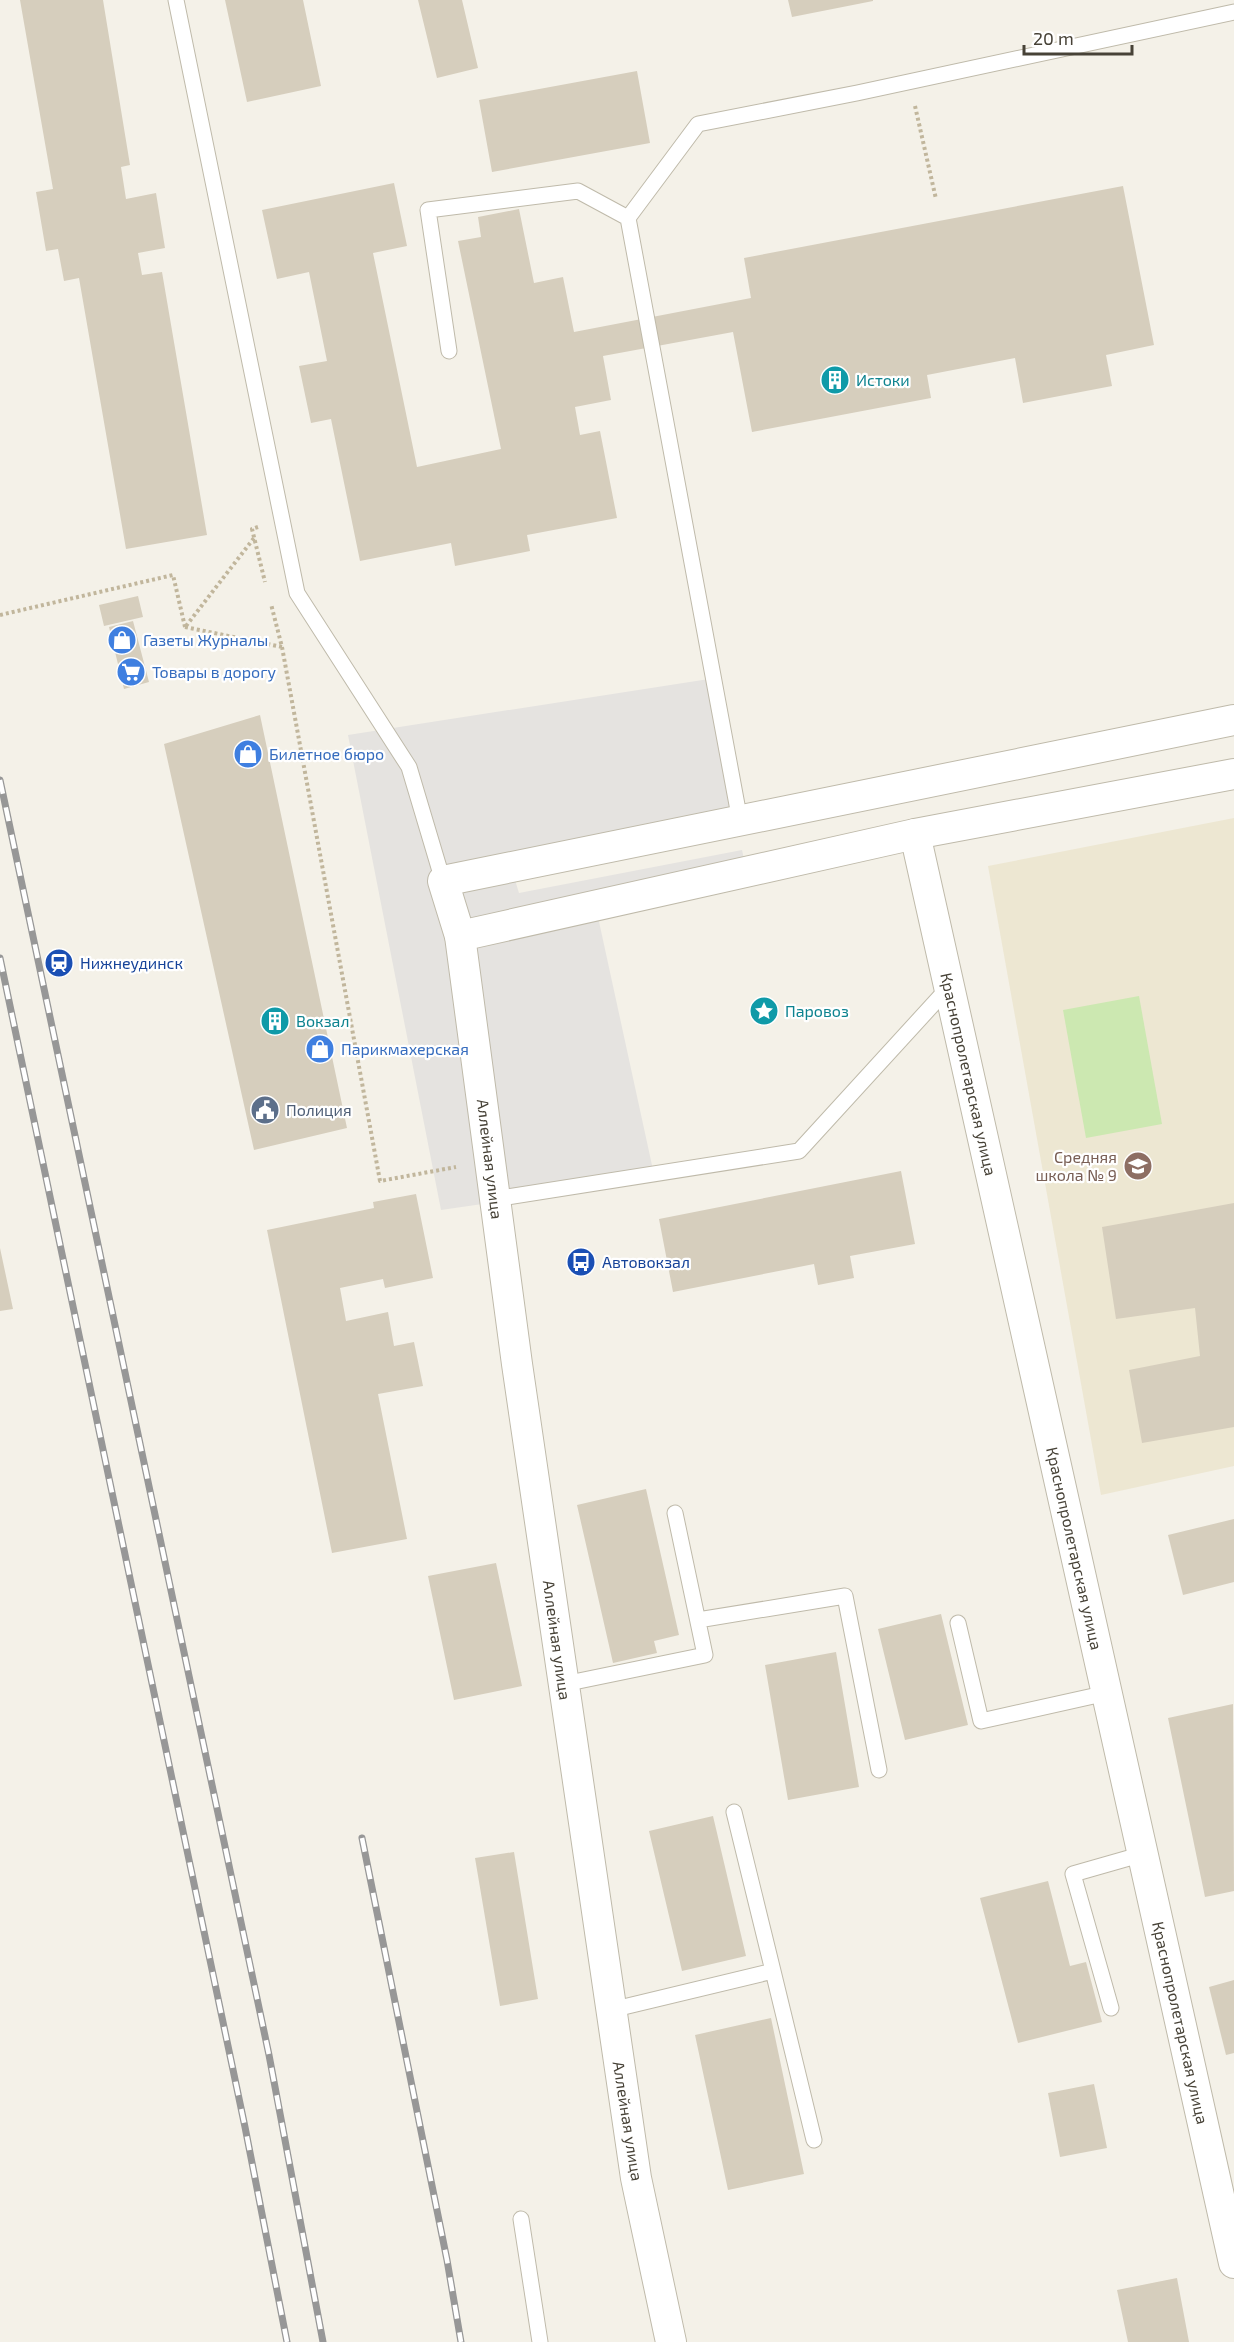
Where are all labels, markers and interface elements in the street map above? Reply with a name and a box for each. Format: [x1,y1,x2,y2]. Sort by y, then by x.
scale bar [1024,18,1132,56]
text: 20 m [1033,27,1074,49]
building icon: Истоки [819,364,851,396]
place label: Истоки [856,370,910,389]
shop icon: Газеты Журналы [106,624,138,656]
place label: Газеты Журналы [143,630,268,650]
supermarket icon: Товары в дорогу [115,656,147,688]
place label: Товары в дорогу [152,662,277,682]
shop icon: Билетное бюро [232,738,264,770]
place label: Билетное бюро [269,744,384,763]
station icon: Нижнеудинск [43,947,75,979]
place label: Нижнеудинск [80,953,183,973]
street label: Краснопролетарская улица [937,971,1001,1177]
place icon: Паровоз [748,995,780,1027]
place label: Паровоз [785,1001,849,1020]
building icon: Вокзал [259,1005,291,1037]
place label: Вокзал [296,1011,349,1030]
shop icon: Парикмахерская [304,1033,336,1065]
place label: Парикмахерская [341,1039,469,1058]
public building icon: Полиция [249,1094,281,1126]
street label: Аллейная улица [473,1098,507,1220]
place label: Полиция [286,1100,352,1119]
place label: Средняя школа № 9 [1035,1147,1117,1184]
school or university icon: Средняя школа № 9 [1122,1150,1154,1182]
bus stop icon: Автовокзал [565,1246,597,1278]
place label: Автовокзал [602,1252,690,1271]
street label: Краснопролетарская улица [1043,1445,1107,1652]
street label: Аллейная улица [539,1579,575,1701]
street label: Краснопролетарская улица [1149,1919,1213,2126]
street label: Аллейная улица [609,2060,647,2182]

